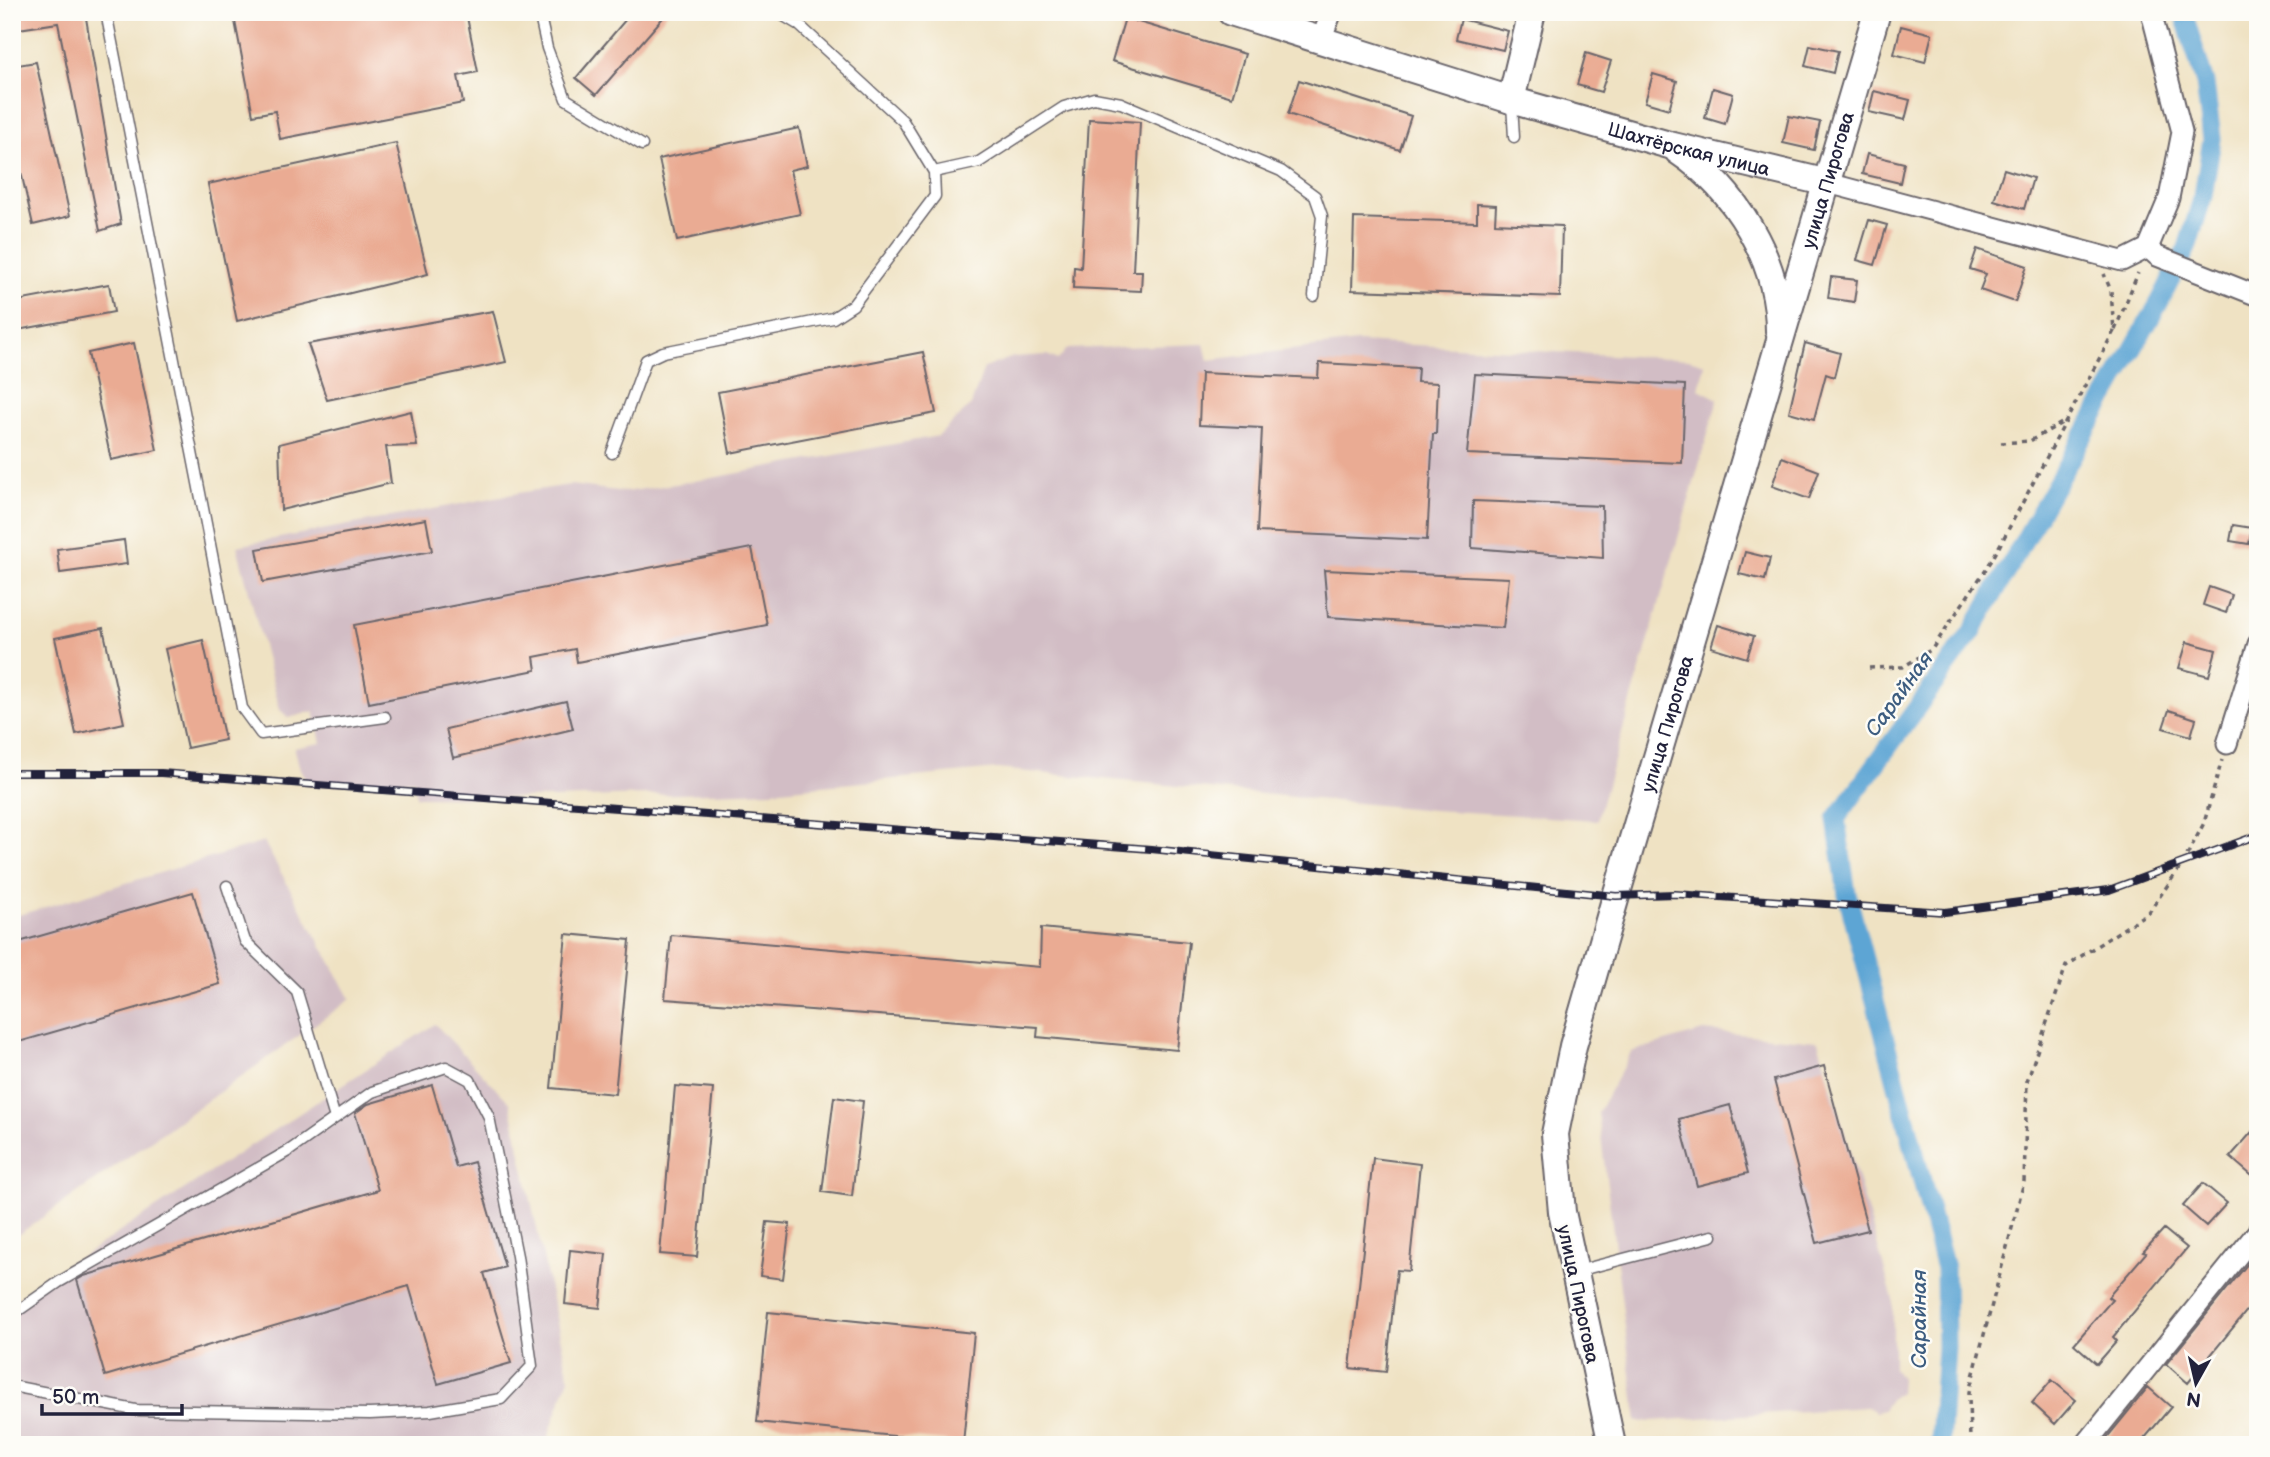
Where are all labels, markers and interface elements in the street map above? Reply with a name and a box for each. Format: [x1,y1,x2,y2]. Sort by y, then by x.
street label: улица Пирогова [1798,109,1860,251]
street label: Шахтёрская улица [1605,118,1772,182]
water label: Сарайная [1860,647,1939,742]
street label: улица Пирогова [1637,653,1699,795]
street label: улица Пирогова [1552,1223,1603,1366]
water label: Сарайная [1907,1269,1932,1368]
north arrow [2162,1348,2232,1418]
scale bar [42,1373,182,1417]
text: 50 m [52,1385,99,1410]
text: N [2185,1386,2203,1411]

